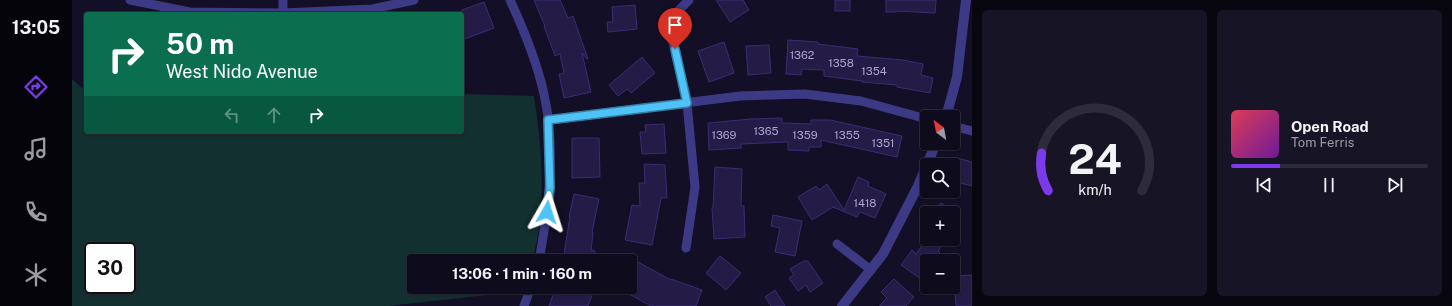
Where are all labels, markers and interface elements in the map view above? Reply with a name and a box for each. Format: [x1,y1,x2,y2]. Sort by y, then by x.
pin [658,8,692,49]
icon: arrive [664,14,686,36]
text: 13:05 [12,17,60,38]
text: 50 m [166,27,234,60]
icon: right [100,28,152,80]
house number: 1362 [790,49,815,61]
house number: 1358 [828,57,854,69]
text: West Nido Avenue [166,61,318,82]
house number: 1354 [861,65,887,77]
icon: directions [22,73,50,101]
icon: left [221,104,243,126]
icon: ahead [263,104,285,126]
icon: right [305,104,327,126]
north arrow [920,110,960,150]
map controls [920,110,960,294]
text: Open Road [1291,118,1369,135]
house number: 1365 [753,125,779,137]
house number: 1369 [712,129,737,141]
house number: 1359 [792,129,818,141]
house number: 1355 [834,129,860,141]
text: 24 [1068,134,1121,183]
icon: music [22,135,50,163]
text: Tom Ferris [1291,135,1354,150]
house number: 1351 [872,137,894,149]
button: search [920,158,960,198]
icon: previous [1253,174,1275,196]
icon: pause [1318,174,1340,196]
icon: next [1384,174,1406,196]
text: km/h [1078,181,1111,198]
position arrow [526,191,568,233]
house number: 1418 [854,197,877,209]
icon: phone [22,198,50,226]
button: + [920,206,960,246]
speed limit sign: 30 [84,242,136,294]
button: − [920,254,960,294]
icon: climate [22,261,50,289]
text: 13:06 · 1 min · 160 m [452,265,592,282]

